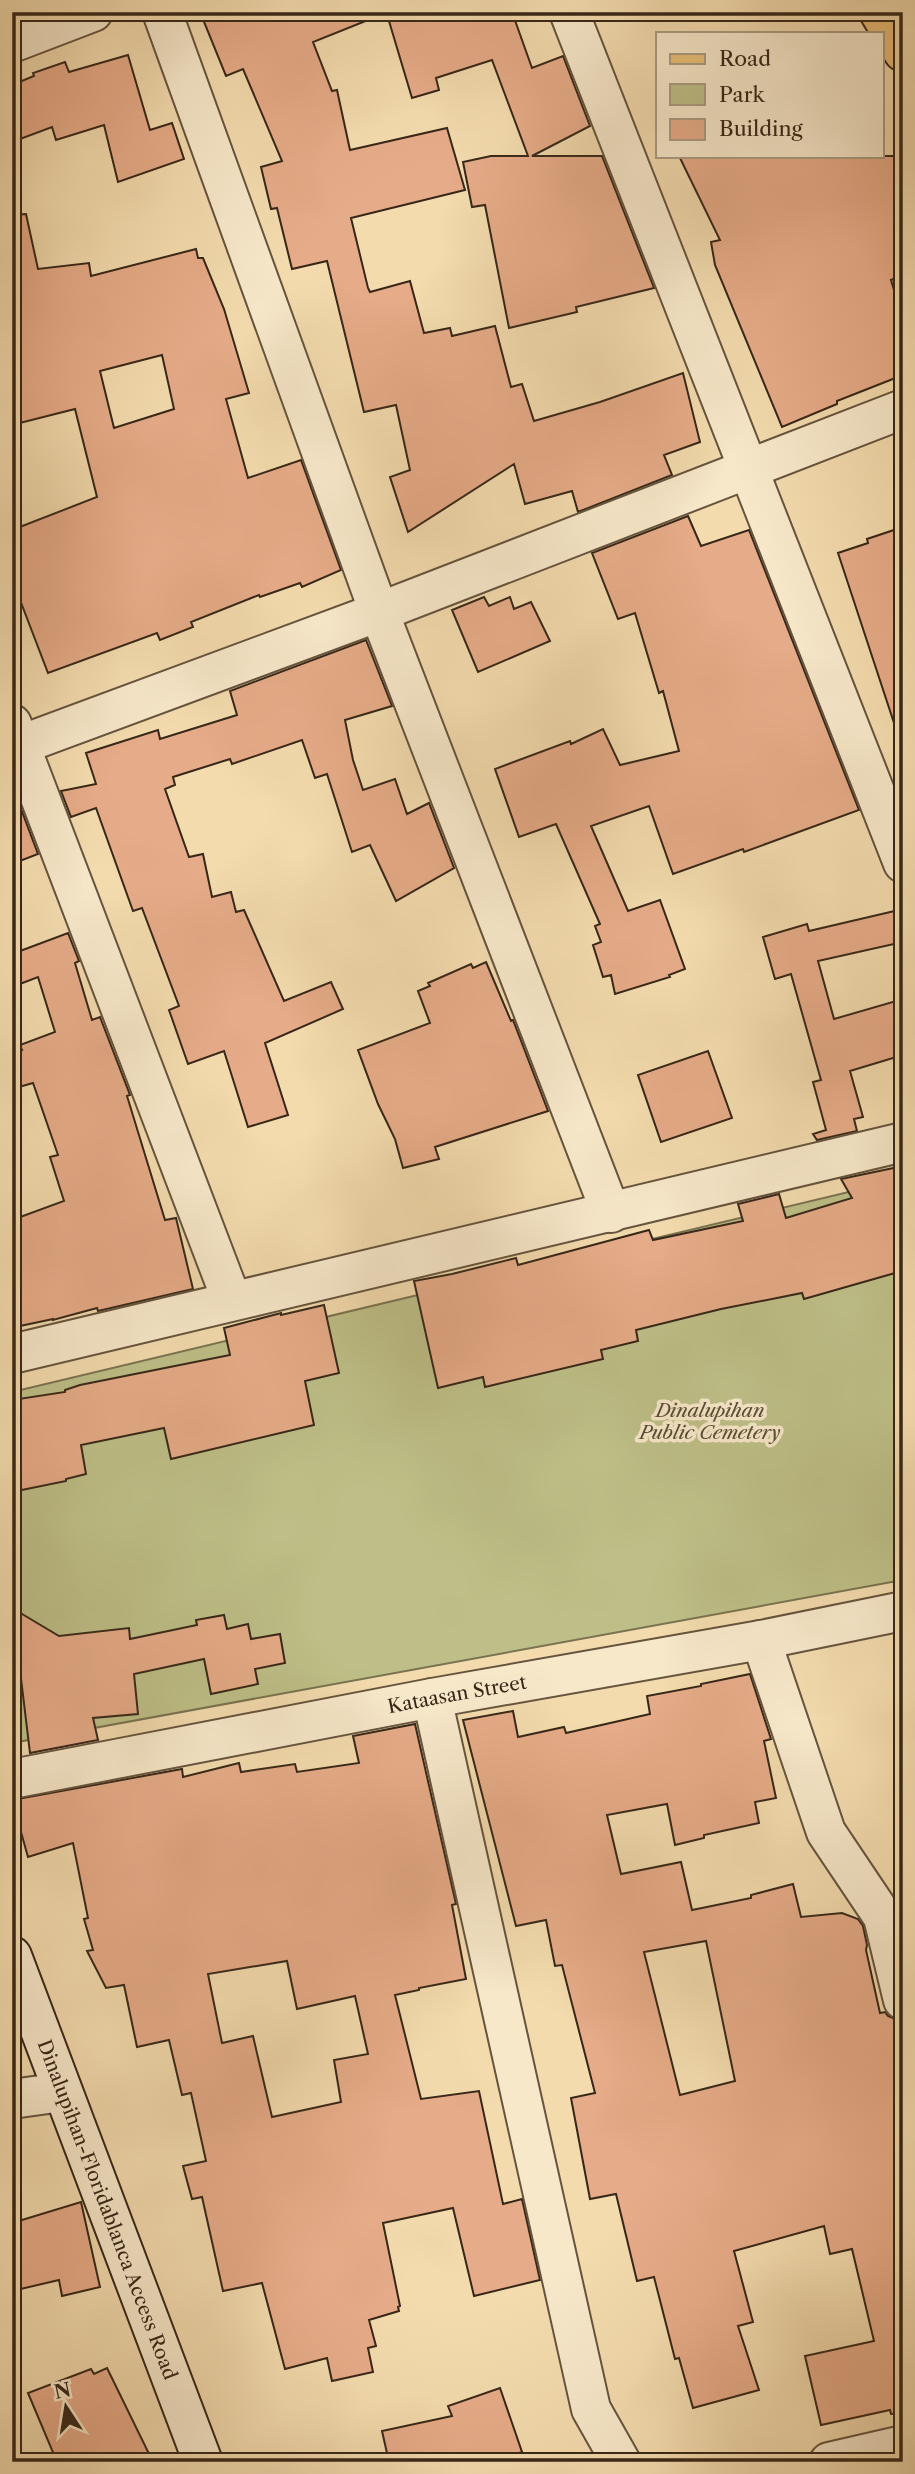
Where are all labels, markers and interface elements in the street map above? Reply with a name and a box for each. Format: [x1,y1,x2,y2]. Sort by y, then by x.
legend [656,32,884,158]
text: Road [719,46,771,71]
text: Park [719,82,765,107]
text: Building [719,116,804,141]
park label: Dinalupihan Public Cemetery [638,1399,781,1444]
street label: Kataasan Street [386,1670,528,1718]
street label: Dinalupihan-Floridablanca Access Road [33,2036,182,2383]
north arrow [32,2372,102,2442]
text: N [52,2378,73,2404]

